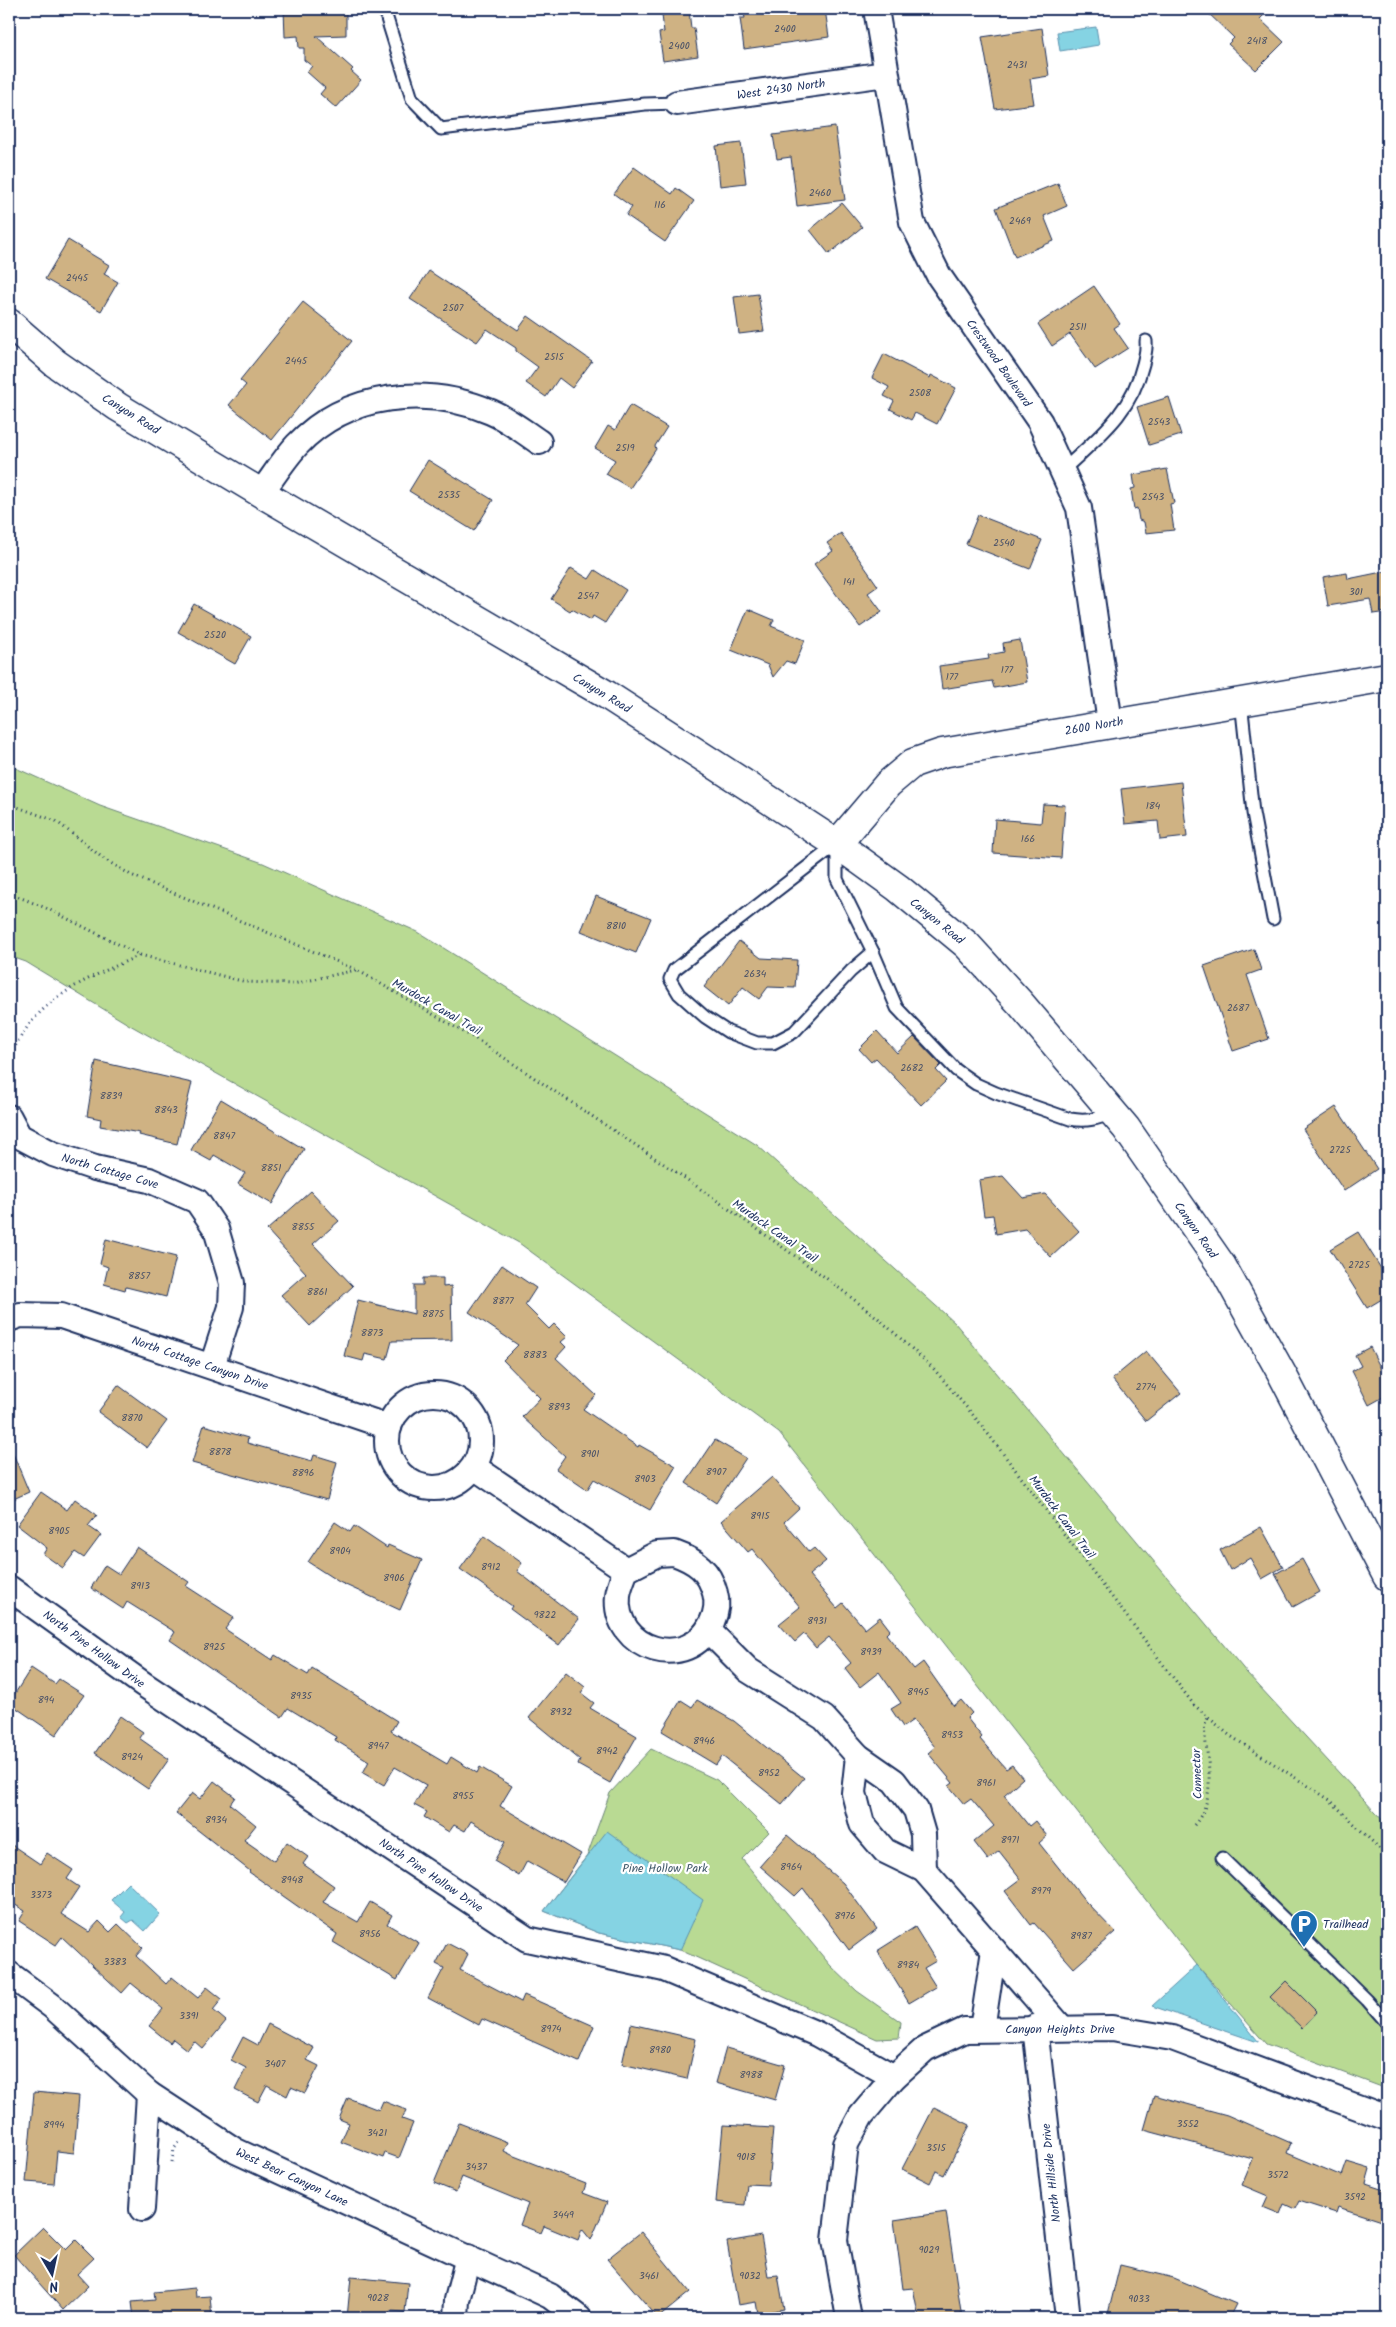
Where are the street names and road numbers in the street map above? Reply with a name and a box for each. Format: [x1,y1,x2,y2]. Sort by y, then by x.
street label: West 2430 North [736,74,827,105]
street label: Crestwood Boulevard [961,315,1037,412]
street label: Canyon Road [98,389,164,440]
street label: Canyon Road [569,668,636,719]
street label: 2600 North [1063,712,1125,741]
street label: Canyon Road [905,893,969,950]
street label: Murdock Canal Trail [388,974,485,1041]
street label: North Cottage Cove [59,1149,161,1195]
street label: Murdock Canal Trail [728,1195,822,1268]
street label: Canyon Road [1169,1198,1223,1263]
street label: North Cottage Canyon Drive [129,1331,271,1396]
street label: Murdock Canal Trail [1024,1471,1100,1563]
street label: North Pine Hollow Drive [39,1606,149,1693]
street label: Connector [1187,1748,1208,1799]
street label: North Pine Hollow Drive [375,1833,487,1918]
street label: Canyon Heights Drive [1005,2020,1115,2039]
street label: North Hillside Drive [1037,2122,1066,2223]
street label: West Bear Canyon Lane [232,2143,352,2212]

